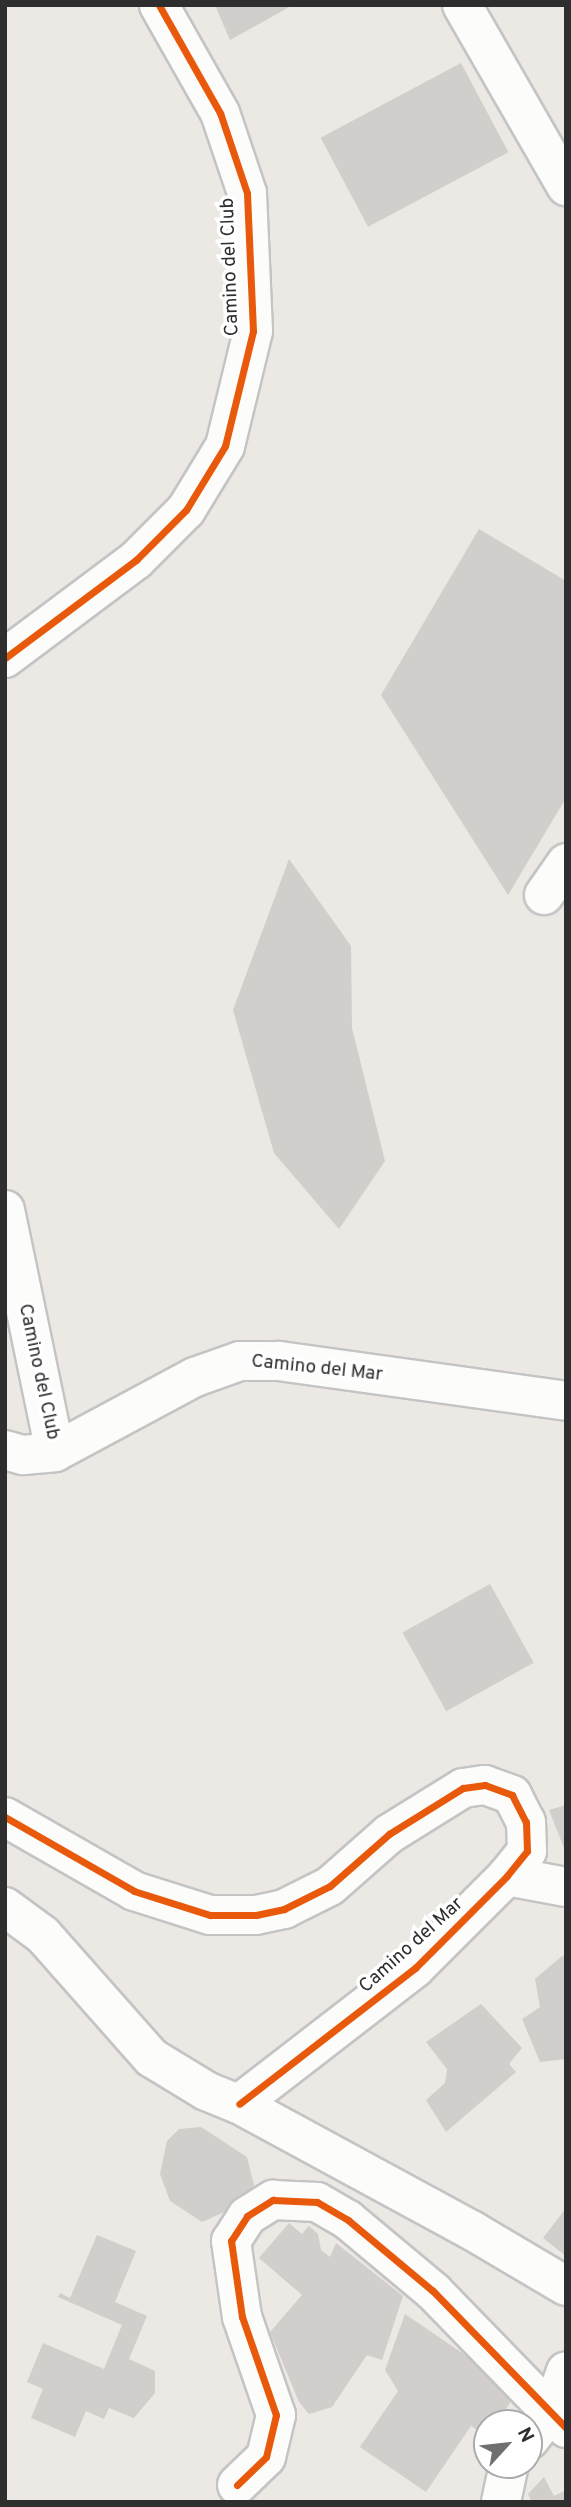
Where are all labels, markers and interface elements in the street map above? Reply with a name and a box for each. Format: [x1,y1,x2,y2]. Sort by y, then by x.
street label: Camino del Club [217,197,245,337]
street label: Camino del Club [12,1302,64,1442]
street label: Camino del Mar [250,1351,384,1387]
street label: Camino del Mar [355,1893,469,1999]
north arrow [473,2409,543,2479]
text: N [511,2424,539,2447]

